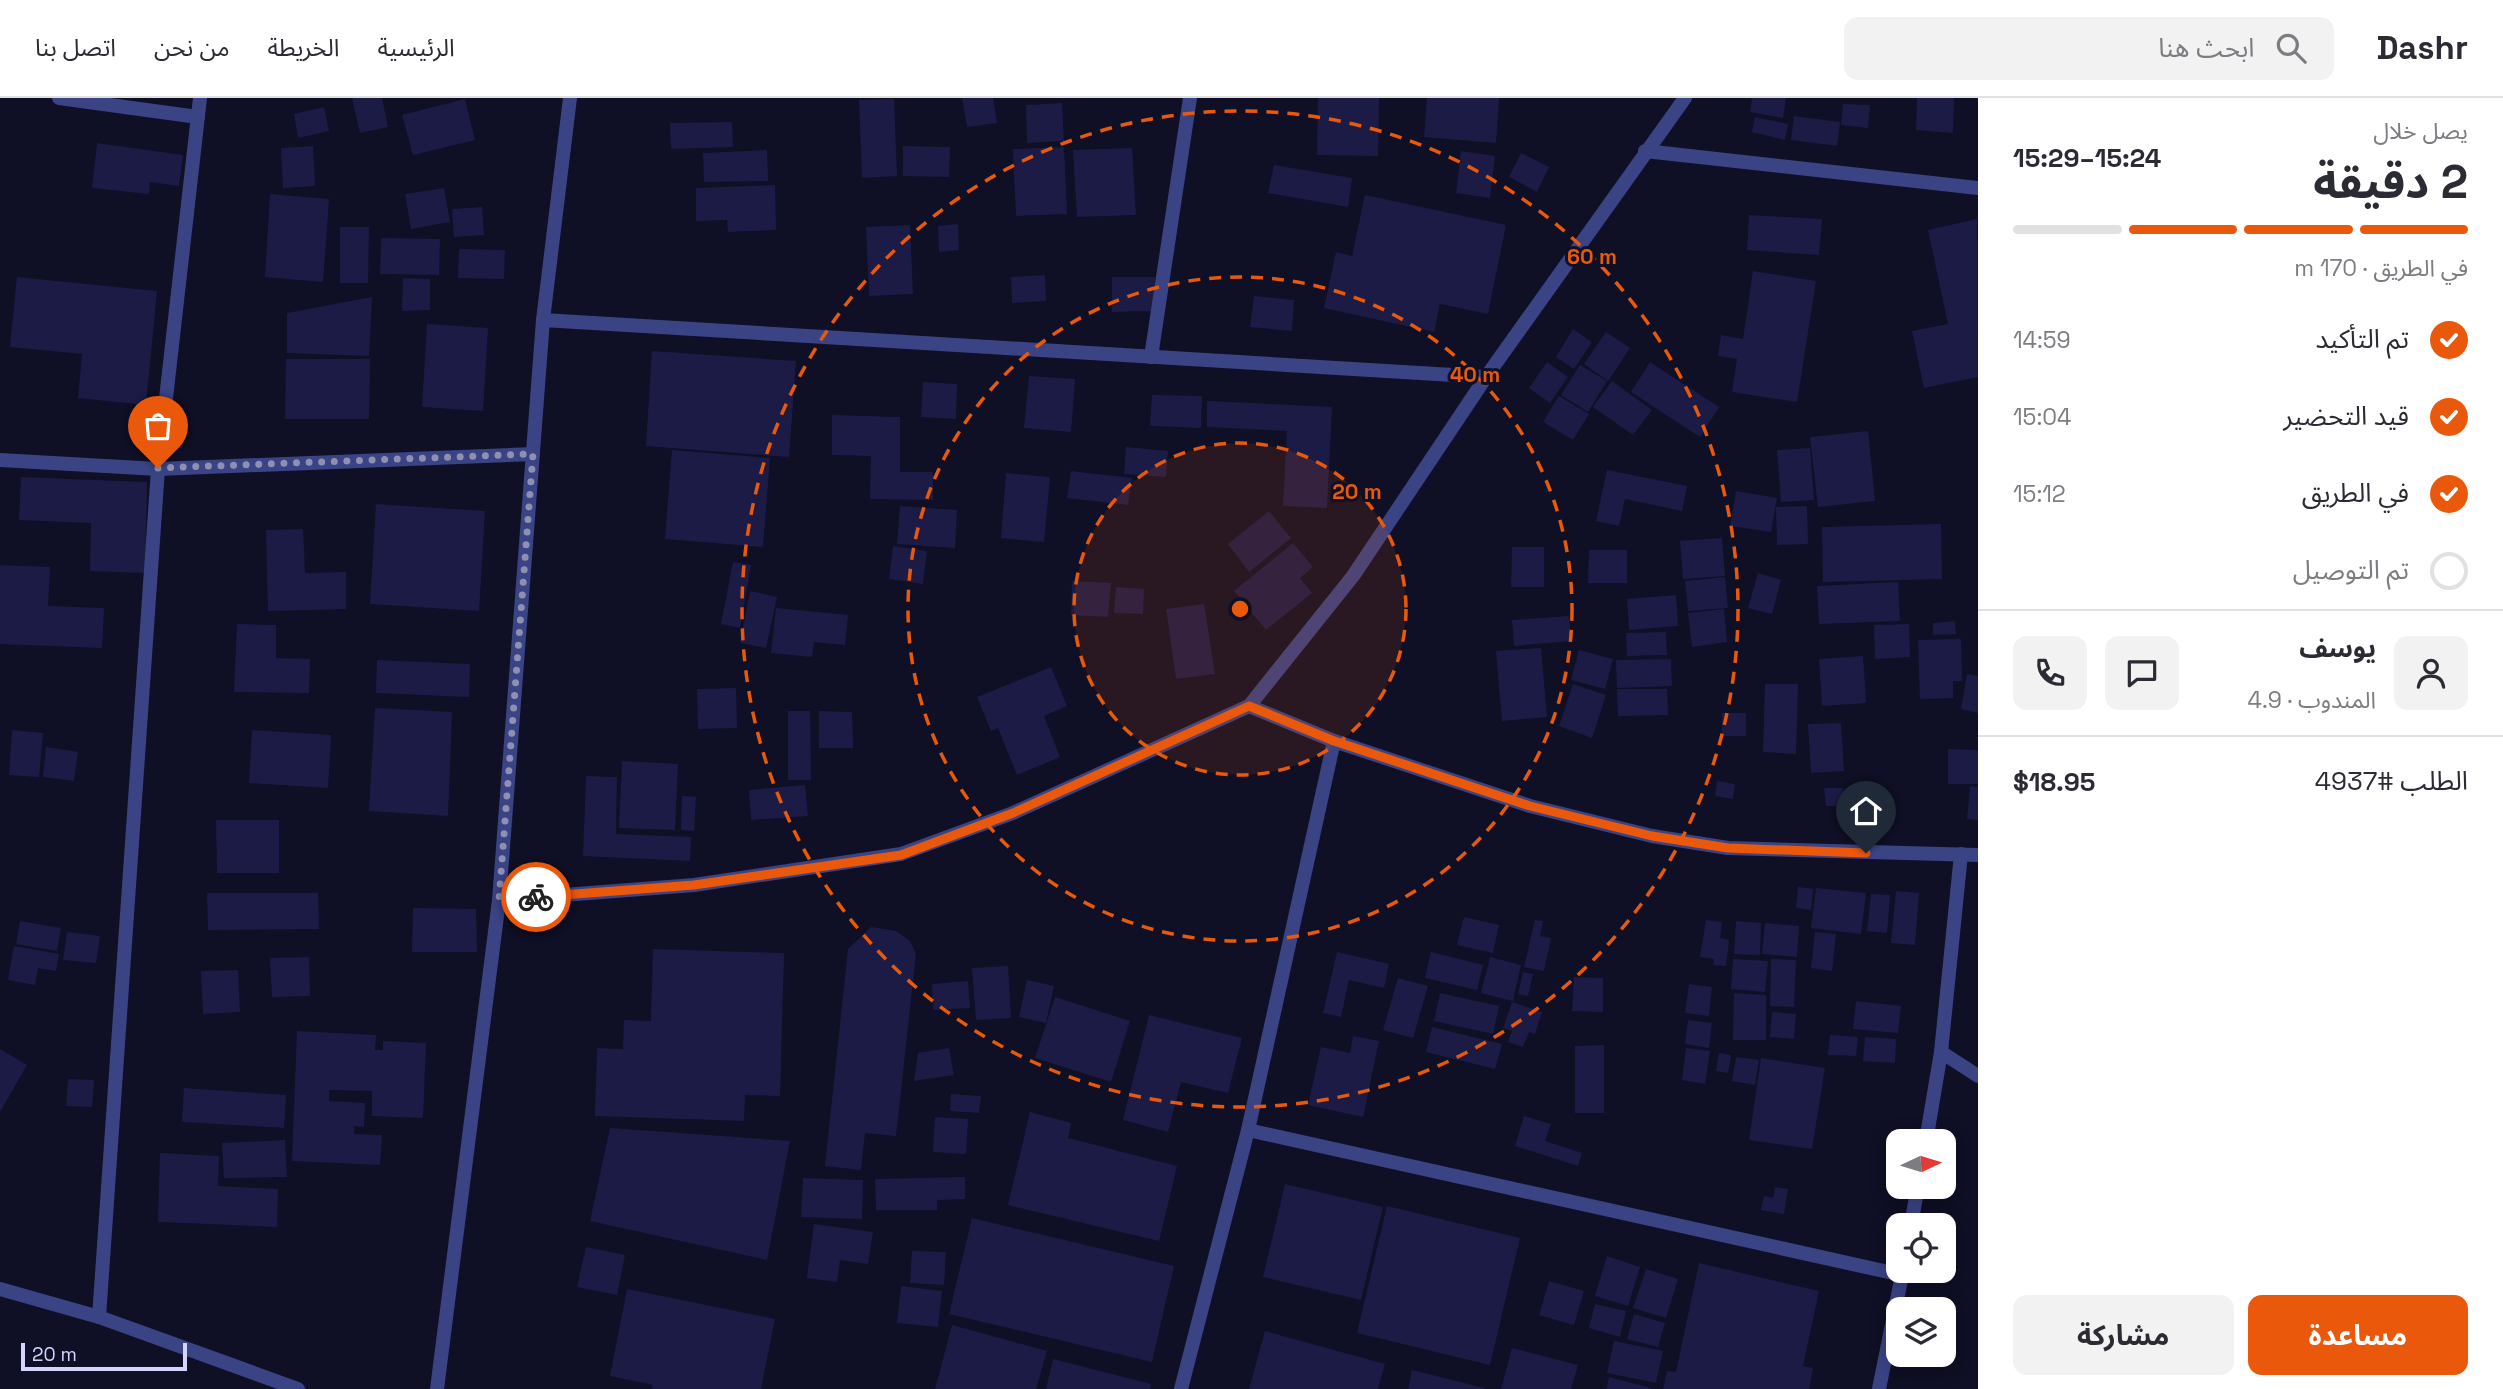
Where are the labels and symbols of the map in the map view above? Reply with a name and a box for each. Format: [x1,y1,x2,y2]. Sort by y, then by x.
text: 60 m [1567,243,1617,270]
text: 40 m [1450,361,1500,388]
pin [128,396,188,468]
text: 20 m [1332,478,1382,505]
centre of rings [1228,597,1252,621]
pin [1836,781,1896,853]
courier [501,862,571,932]
north arrow [1886,1129,1956,1199]
scale bar [21,1340,187,1372]

